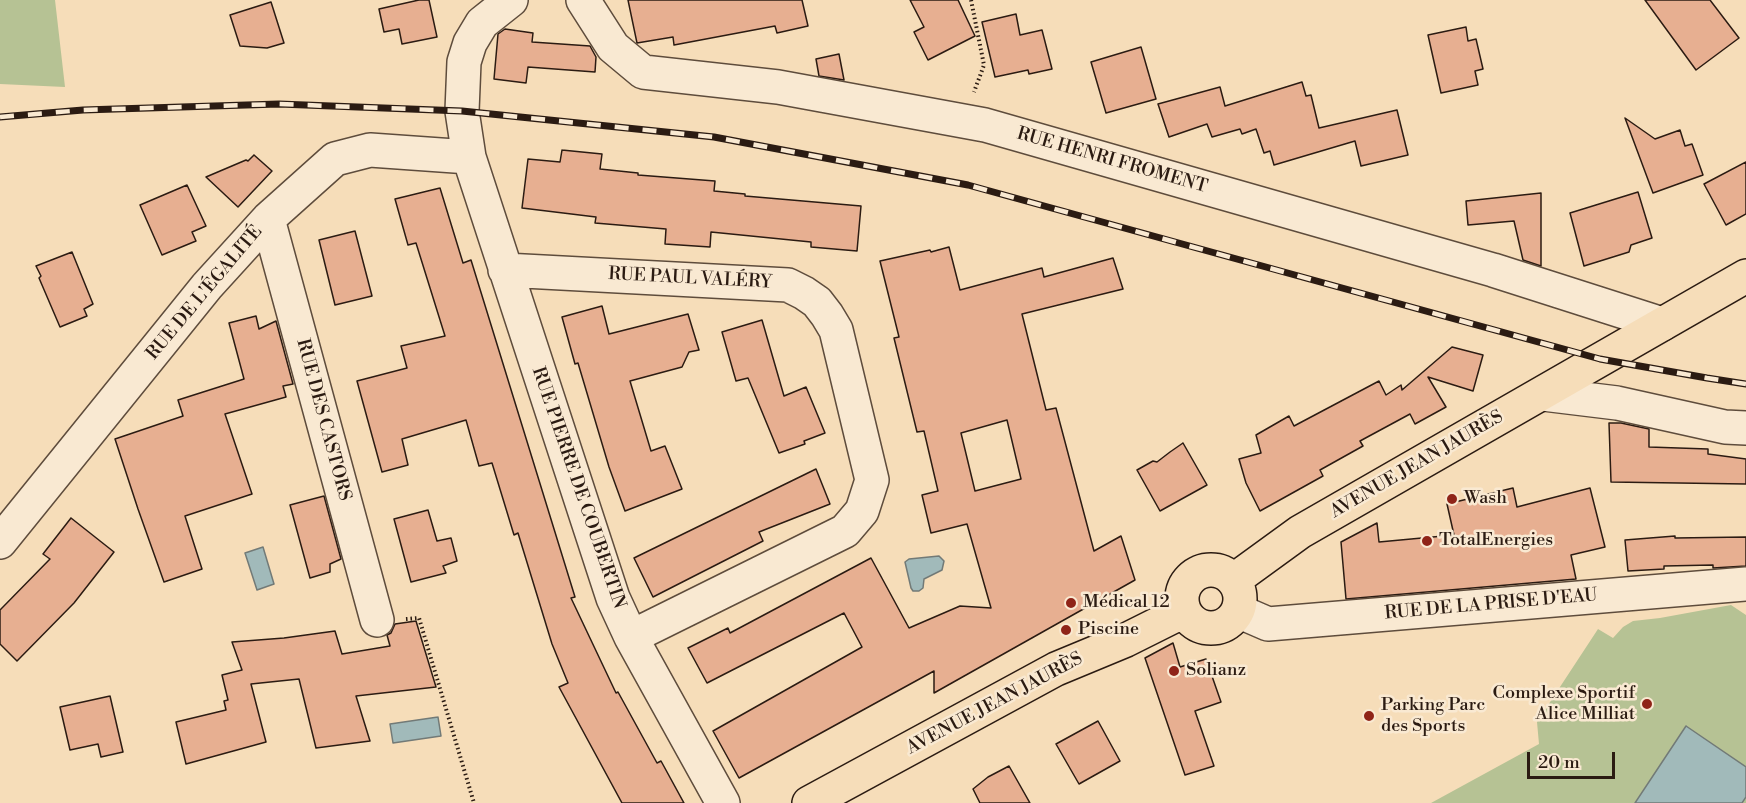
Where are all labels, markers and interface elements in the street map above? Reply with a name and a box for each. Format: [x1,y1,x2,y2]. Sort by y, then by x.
street label: RUE HENRI FROMENT [1014,123,1210,199]
street label: RUE DE L'ÉGALITÉ [142,221,268,365]
street label: RUE PAUL VALÉRY [608,264,772,294]
street label: RUE DES CASTORS [291,337,355,503]
street label: RUE PIERRE DE COUBERTIN [526,364,630,612]
street label: AVENUE JEAN JAURÈS [1327,407,1507,523]
place label: Wash [1464,488,1507,510]
marker: Wash [1445,492,1459,506]
place label: TotalEnergies [1439,530,1553,552]
marker: TotalEnergies [1420,534,1434,548]
street label: RUE DE LA PRISE D'EAU [1384,585,1598,625]
place label: Médical 12 [1083,592,1170,614]
marker: Médical 12 [1064,596,1078,610]
place label: Piscine [1078,619,1139,641]
marker: Piscine [1059,623,1073,637]
street label: AVENUE JEAN JAURÈS [903,648,1087,760]
place label: Solianz [1186,660,1246,682]
marker: Solianz [1167,664,1181,678]
place label: Complexe Sportif Alice Milliat [1493,683,1635,726]
place label: Parking Parc des Sports [1381,695,1485,738]
marker: Complexe Sportif Alice Milliat [1640,697,1654,711]
marker: Parking Parc des Sports [1362,709,1376,723]
scale bar [1530,740,1618,778]
text: 20 m [1538,751,1580,774]

